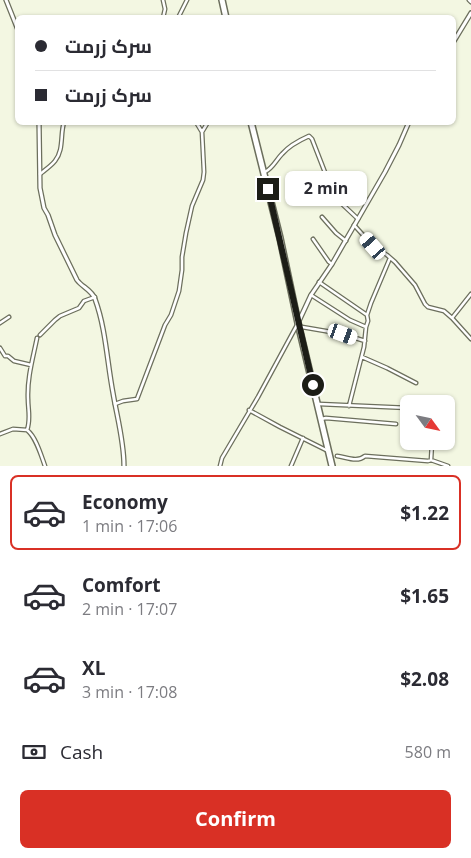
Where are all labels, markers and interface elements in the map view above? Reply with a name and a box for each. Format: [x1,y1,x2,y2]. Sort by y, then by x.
text: سرک زرمت [65,33,152,59]
text: سرک زرمت [65,82,152,108]
callout: 2 min [286,172,368,206]
text: 2 min [304,177,348,199]
route end [257,178,279,200]
car [357,230,388,262]
car [326,322,359,346]
route start [302,374,324,396]
north arrow [400,395,455,450]
map controls [400,395,455,450]
text: Economy [82,489,168,515]
icon: car [22,490,67,535]
text: $1.22 [400,500,449,526]
text: 1 min · 17:06 [82,515,177,537]
text: Comfort [82,572,161,598]
icon: car [22,573,67,618]
text: $1.65 [400,583,449,609]
text: 2 min · 17:07 [82,598,177,620]
text: XL [82,655,105,681]
icon: car [22,656,67,701]
text: $2.08 [400,666,449,692]
text: 3 min · 17:08 [82,681,177,703]
icon: cash [20,738,48,766]
text: Cash [60,739,103,765]
text: 580 m [405,741,451,763]
button: Confirm [20,790,451,848]

